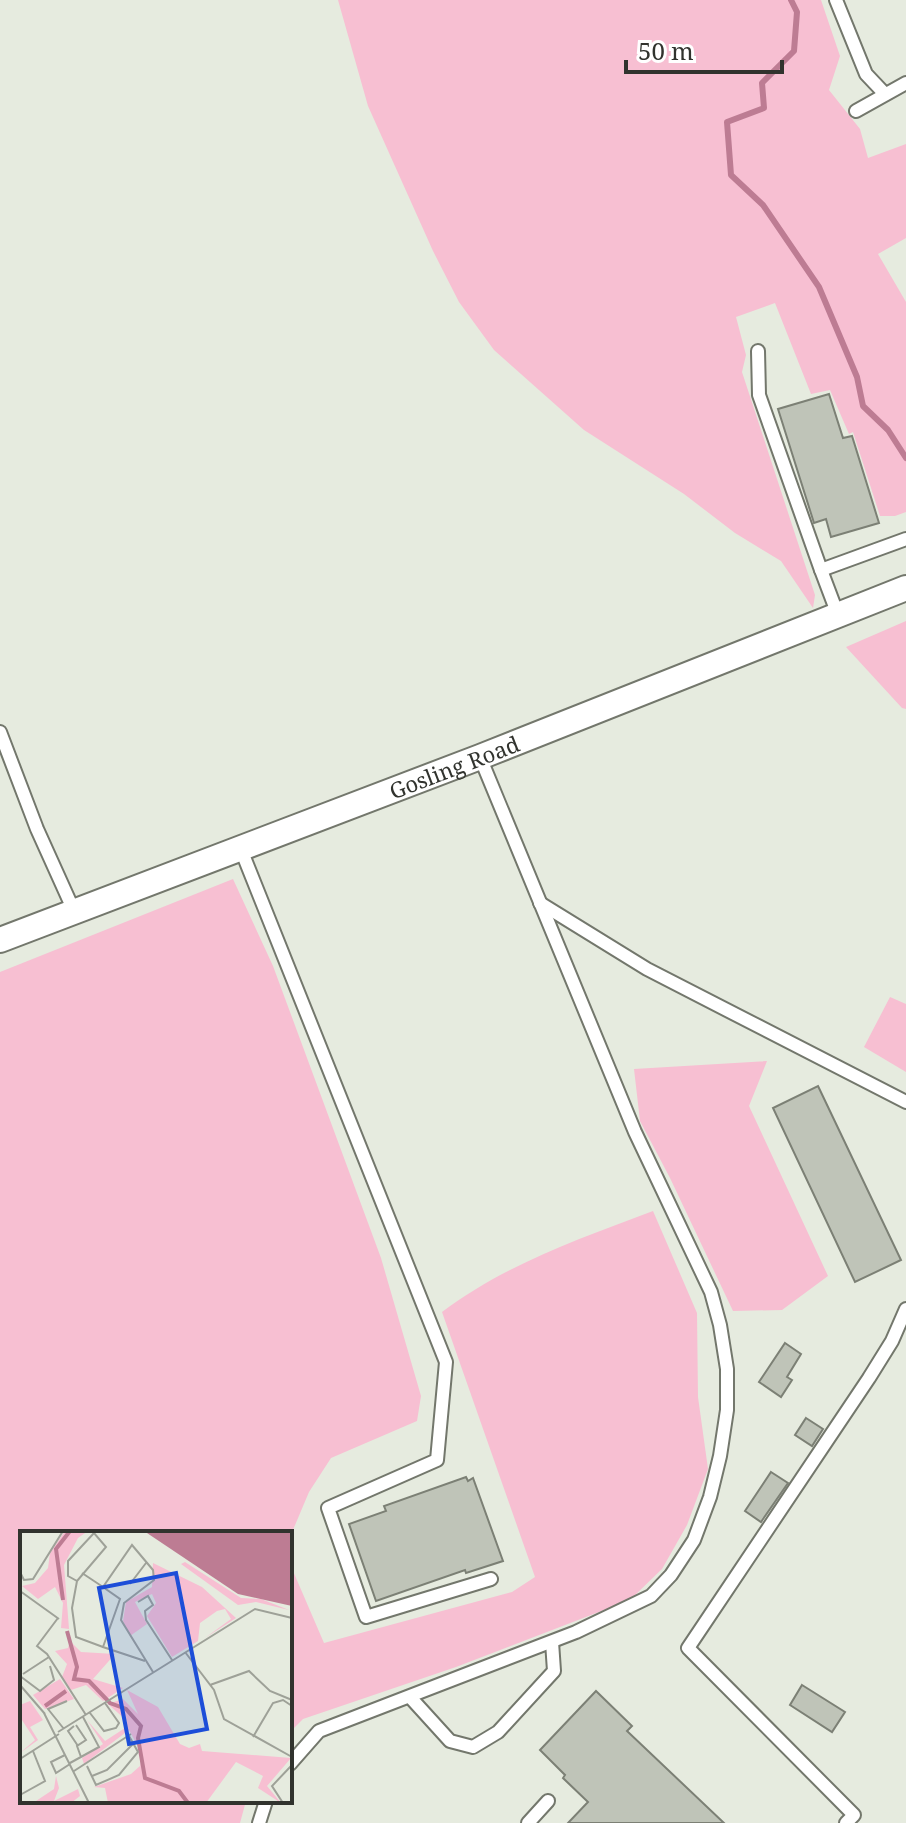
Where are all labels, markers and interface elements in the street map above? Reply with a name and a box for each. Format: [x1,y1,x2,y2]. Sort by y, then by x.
scale bar [626,24,782,74]
text: 50 m [638,34,694,67]
street label: Gosling Road [385,728,524,805]
inset map [20,1531,292,1803]

